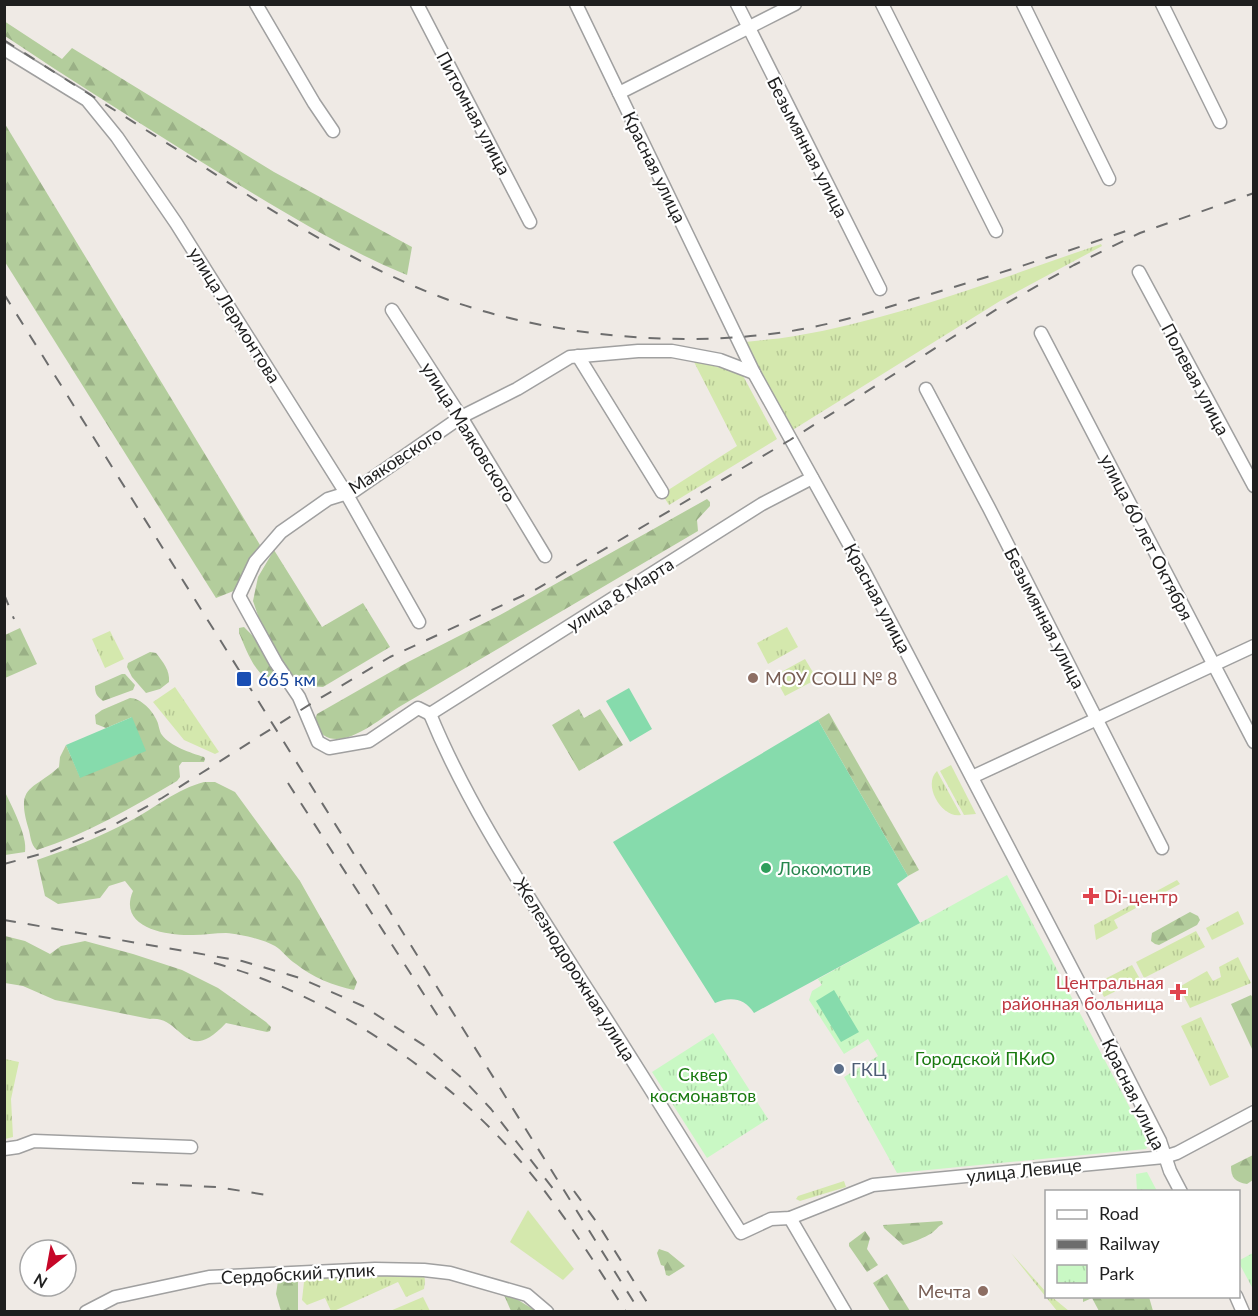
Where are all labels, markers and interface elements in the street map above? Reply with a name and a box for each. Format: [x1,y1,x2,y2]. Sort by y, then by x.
street label: Питомная улица [432,47,516,179]
street label: Безымянная улица [763,73,853,221]
street label: Красная улица [619,108,691,226]
street label: улица Лермонтова [184,243,286,387]
street label: Полевая улица [1157,319,1235,439]
street label: улица Маяковского [417,358,521,506]
street label: Маяковского [344,422,446,498]
street label: улица 60 лет Октября [1096,450,1198,624]
street label: Красная улица [840,539,916,657]
street label: Безымянная улица [1000,544,1090,692]
street label: улица 8 Марта [562,552,678,636]
place label: МОУ СОШ № 8 [765,667,898,689]
place label: 665 км [258,668,316,690]
marker: 665 км [235,670,253,688]
marker: МОУ СОШ № 8 [746,671,760,685]
place label: Локомотив [777,857,871,879]
marker: Локомотив [759,861,773,875]
street label: Железнодорожная улица [509,873,641,1065]
place label: Di-центр [1104,885,1178,907]
marker: Di-центр [1082,887,1100,905]
place label: Центральная районная больница [1002,971,1164,1014]
marker: Центральная районная больница [1169,983,1187,1001]
street label: Красная улица [1098,1035,1170,1153]
park label: Городской ПКиО [915,1047,1055,1069]
place label: ГКЦ [851,1058,887,1080]
marker: ГКЦ [832,1062,846,1076]
park label: Сквер космонавтов [650,1063,756,1106]
street label: улица Левице [965,1153,1083,1187]
legend [1045,1190,1240,1298]
text: Road [1099,1202,1139,1224]
text: Railway [1099,1232,1160,1254]
north arrow [18,1238,78,1298]
street label: Сердобский тупик [220,1258,376,1288]
text: Park [1099,1262,1135,1284]
text: N [30,1270,50,1293]
place label: Мечта [918,1280,971,1302]
marker: Мечта [976,1284,990,1298]

